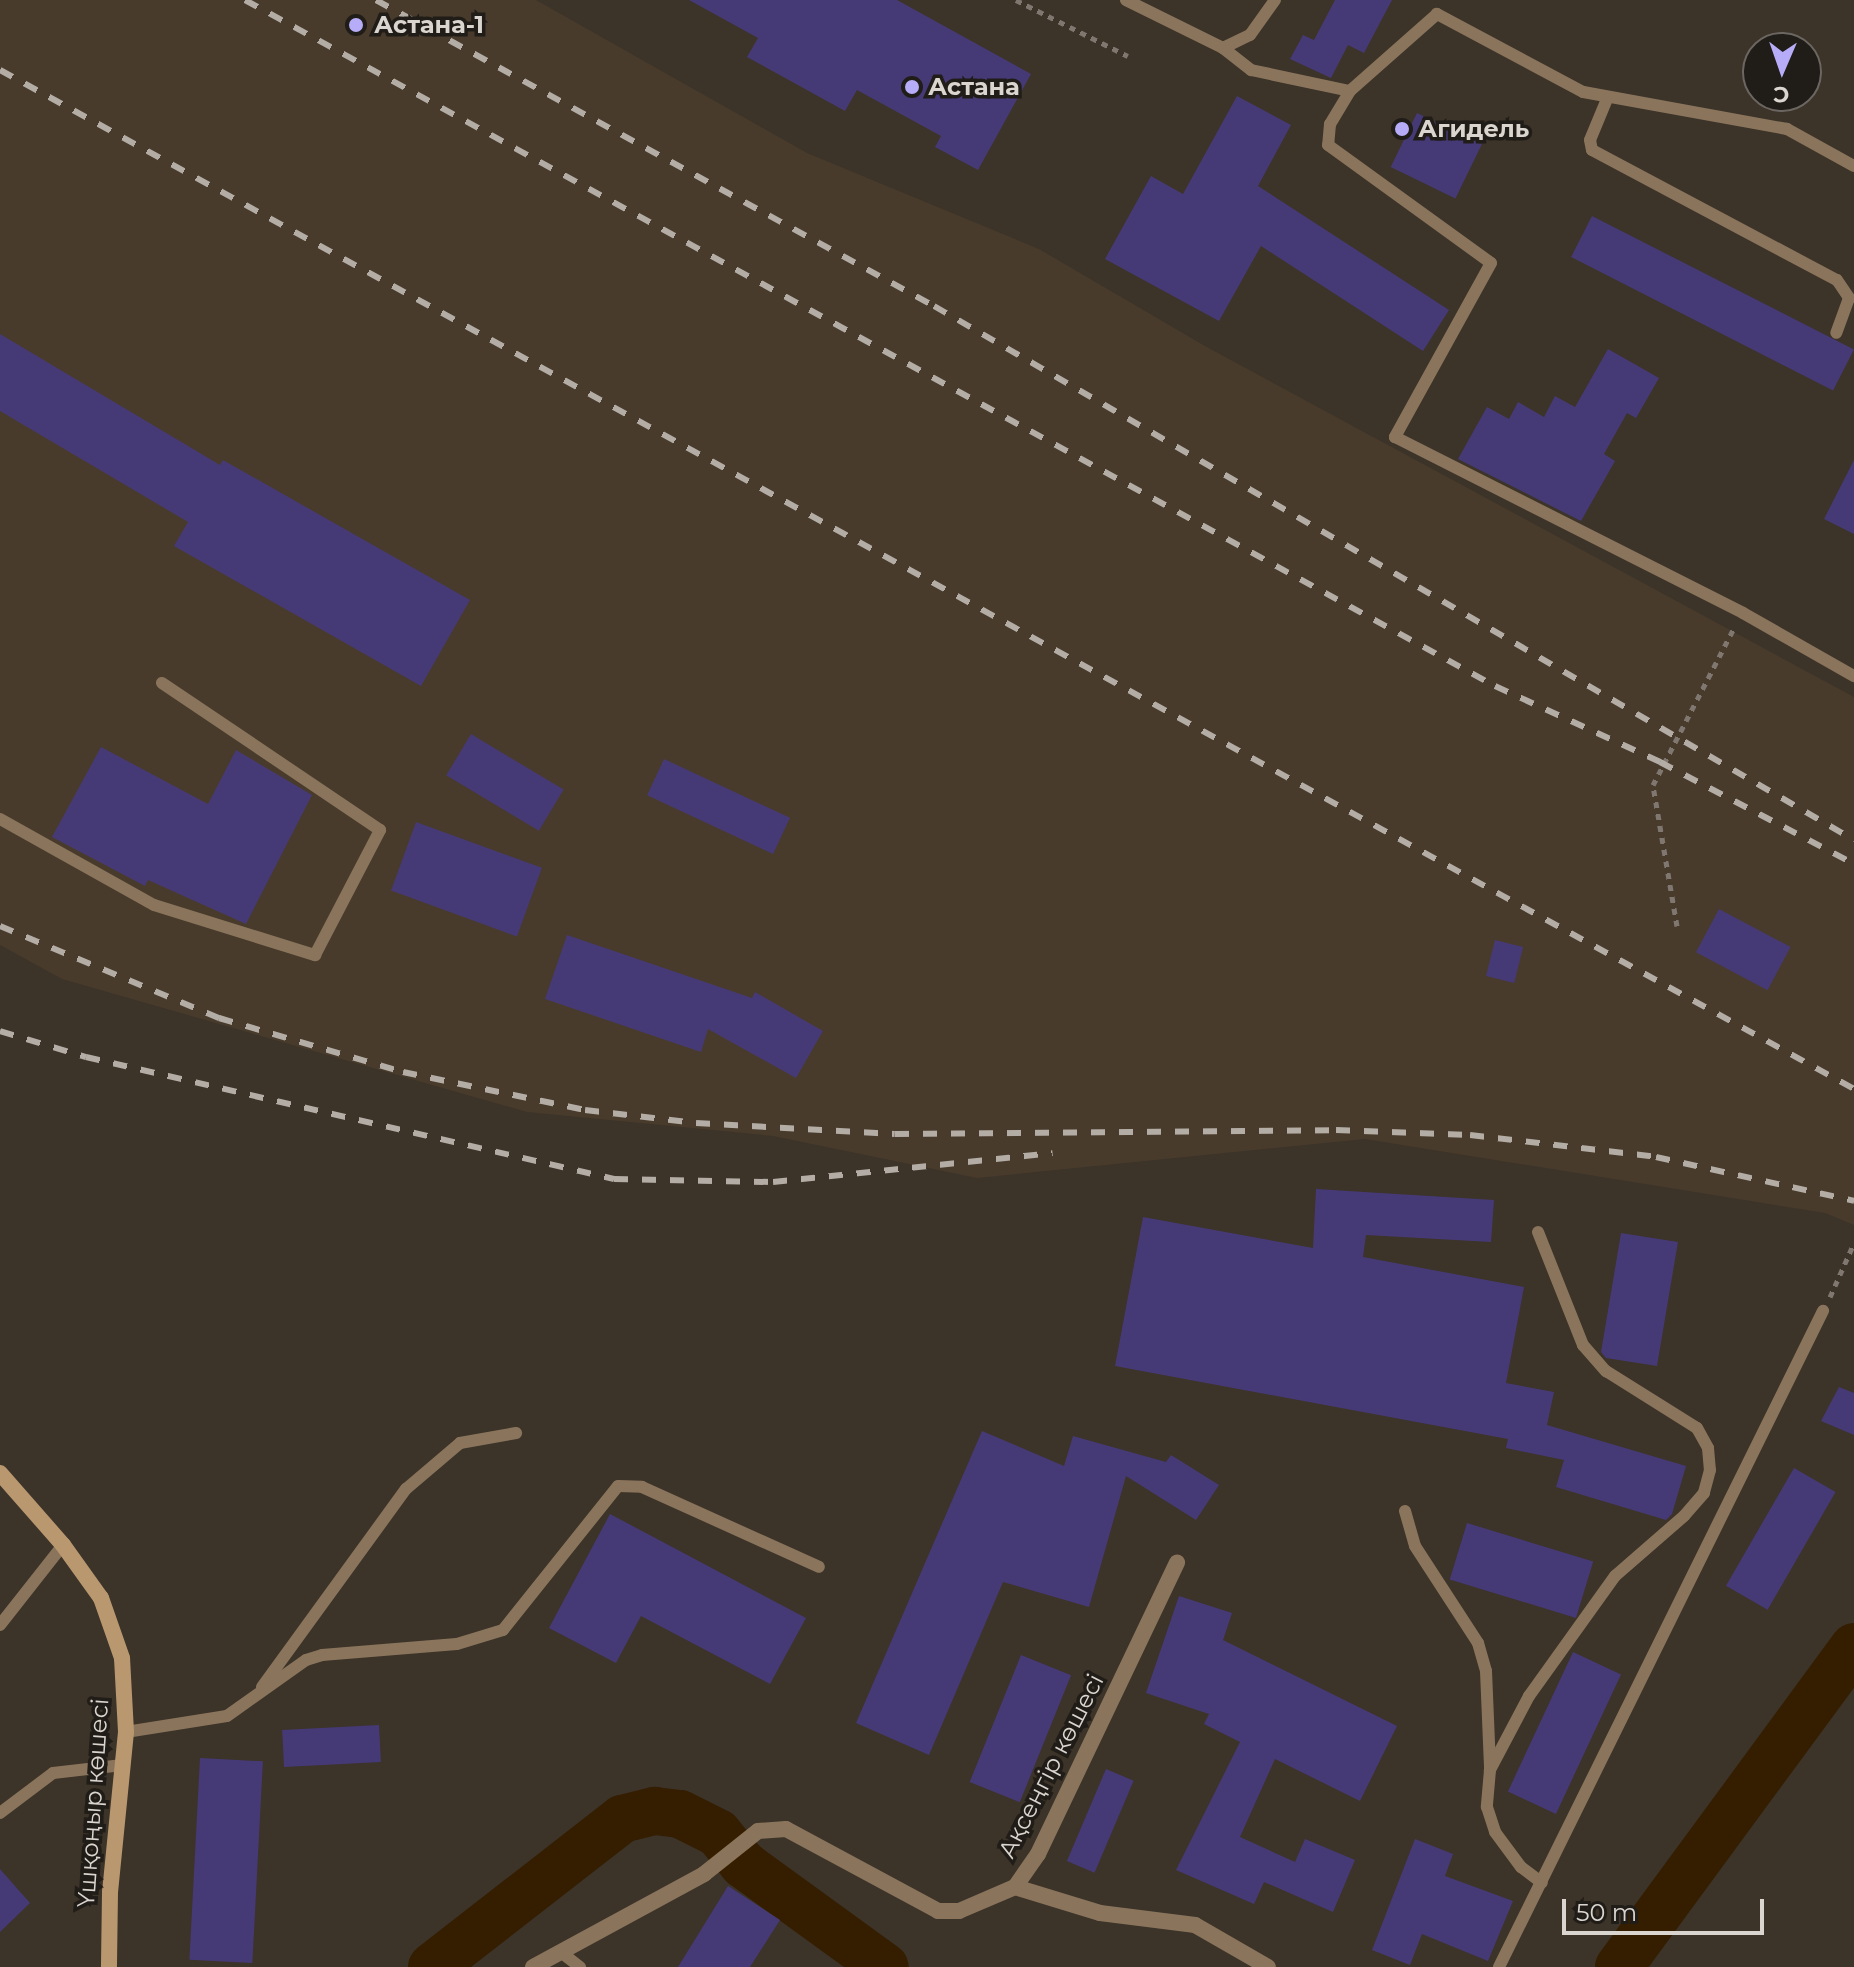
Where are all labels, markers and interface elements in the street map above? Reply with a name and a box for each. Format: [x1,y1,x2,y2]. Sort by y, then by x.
place label: Астана-1 [374,11,484,39]
marker: Астана-1 [345,14,367,36]
north arrow [1742,32,1822,112]
place label: Астана [928,73,1020,101]
marker: Астана [903,78,921,96]
text: С [1773,81,1790,108]
place label: Агидель [1418,115,1529,143]
marker: Агидель [1393,120,1411,138]
street label: Ақсеңгір көшесі [992,1669,1110,1863]
street label: Үшқоңыр көшесі [71,1697,115,1909]
scale bar [1566,1883,1768,1933]
text: 50 m [1576,1898,1637,1927]

